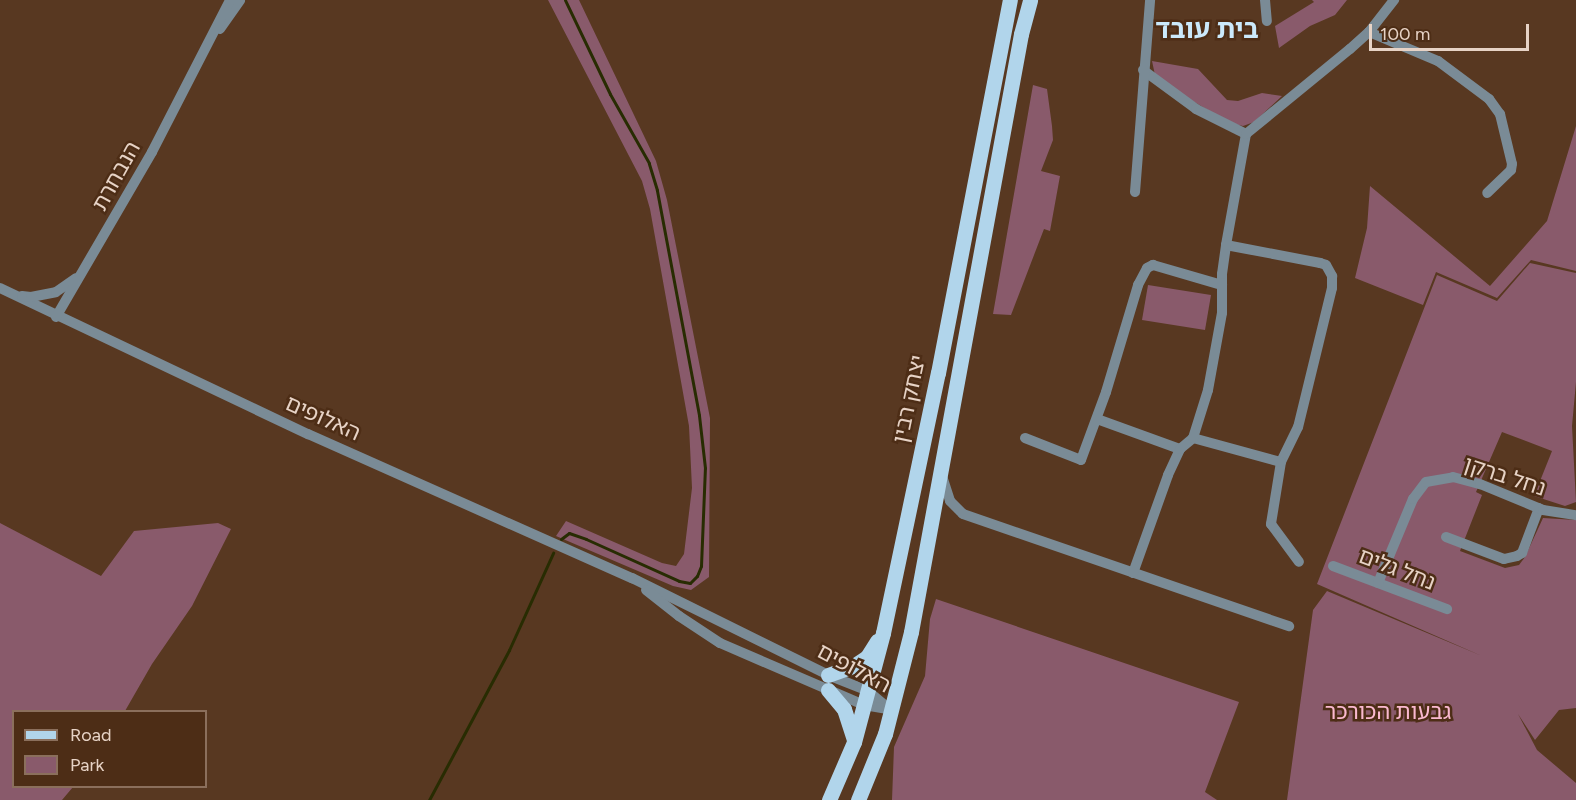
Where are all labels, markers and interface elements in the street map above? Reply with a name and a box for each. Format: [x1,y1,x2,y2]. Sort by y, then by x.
scale bar [1372,12,1532,50]
district label: בית עובד [1155,14,1259,46]
text: 100 m [1380,23,1430,45]
street label: הנבחרת [86,137,146,215]
street label: יצחק רבין [887,353,931,445]
street label: האלופים [281,390,365,446]
street label: נחל ברקן [1461,450,1549,502]
street label: נחל גלים [1355,542,1439,596]
street label: האלופים [813,638,895,698]
park label: גבעות הכורכר [1325,699,1451,725]
legend [12,710,207,788]
text: Road [70,724,111,746]
text: Park [70,754,104,776]

